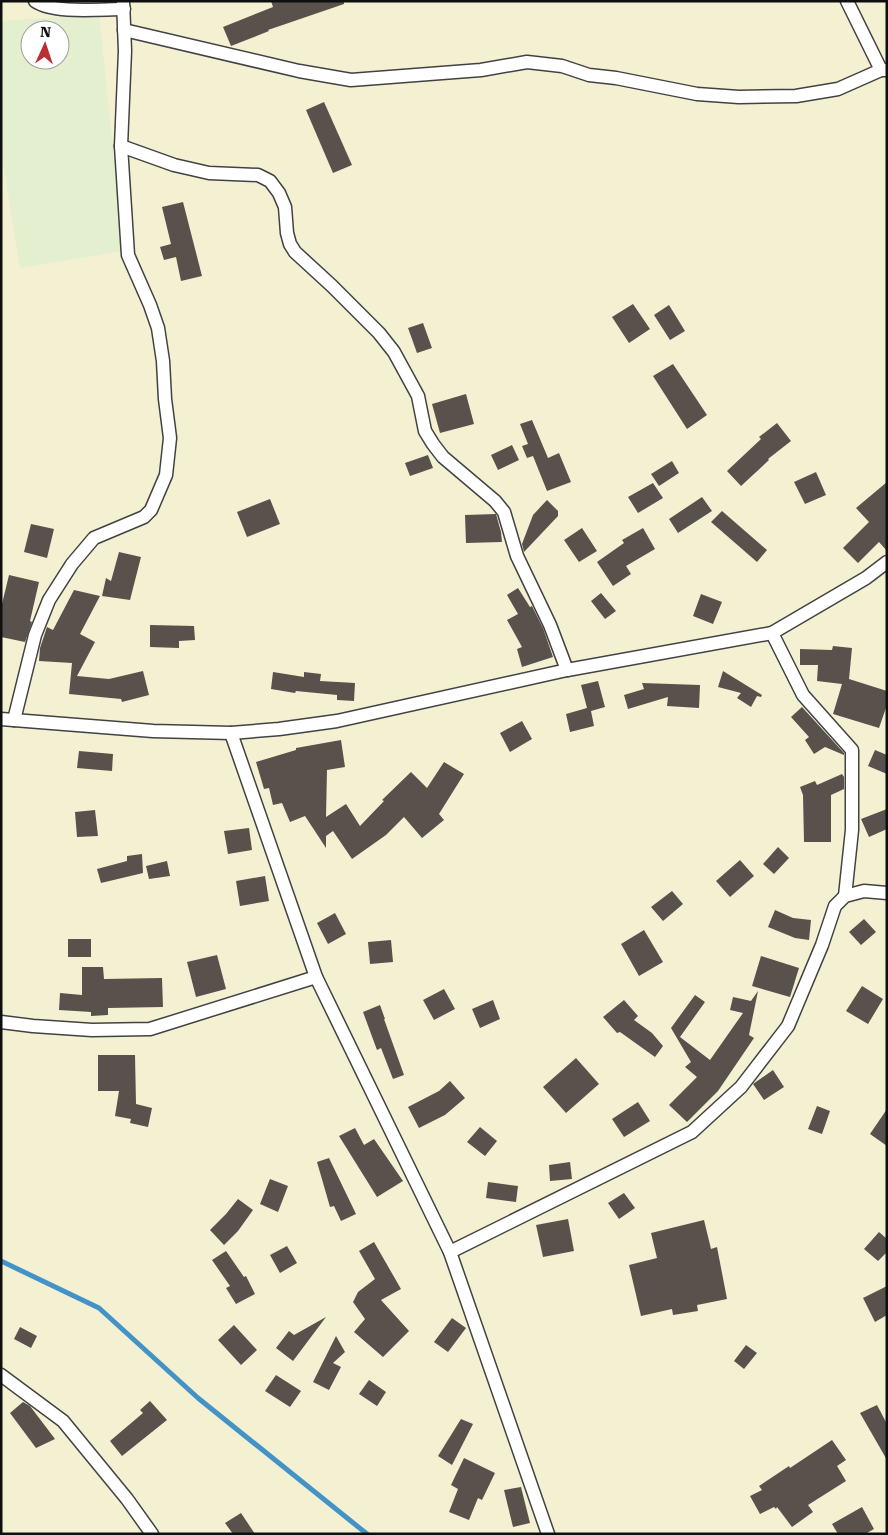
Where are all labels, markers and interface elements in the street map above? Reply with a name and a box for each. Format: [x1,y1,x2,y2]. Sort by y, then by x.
north arrow [20,20,70,70]
text: N [40,24,52,40]

